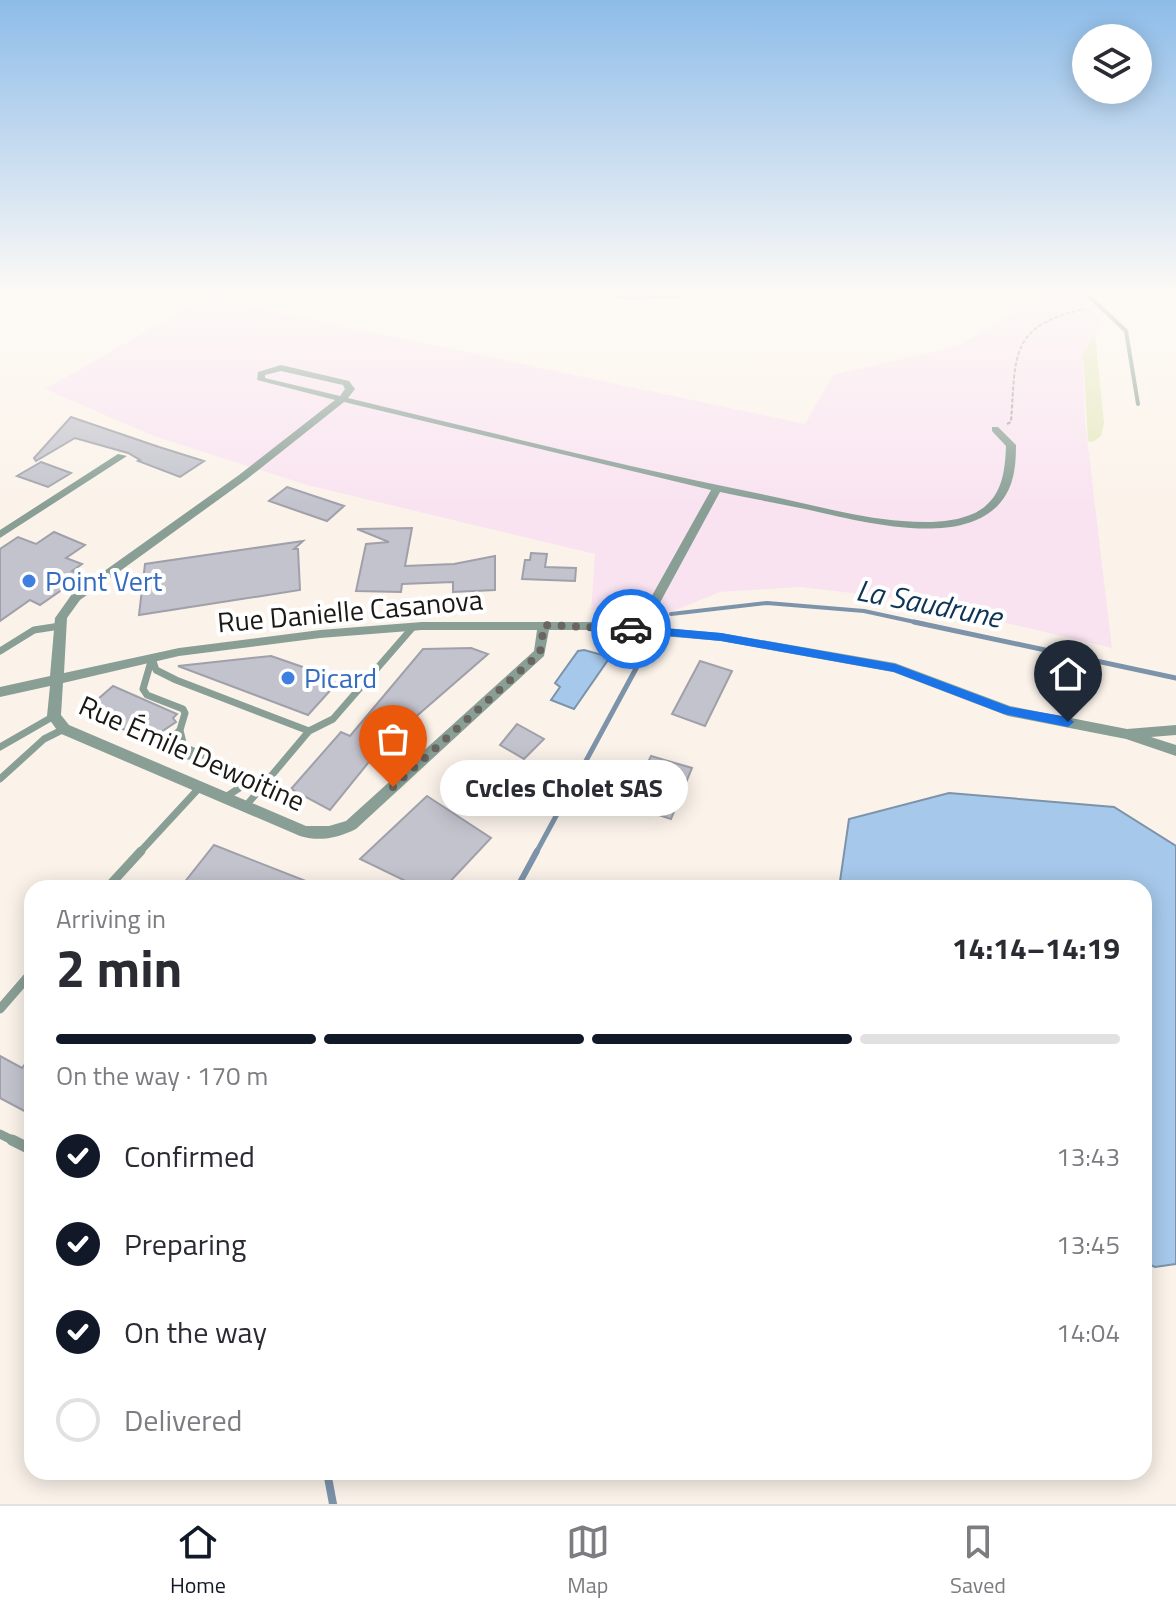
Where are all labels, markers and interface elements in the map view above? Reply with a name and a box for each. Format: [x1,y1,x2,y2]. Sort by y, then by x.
map controls [1072,24,1152,104]
button: layers [1072,24,1152,104]
place label: Point Vert [45,559,163,602]
water label: La Saudrune [852,566,1008,640]
marker: Point Vert [20,572,38,590]
street label: Rue Danielle Casanova [216,577,484,644]
courier [591,589,671,669]
icon: car [609,607,653,651]
pin [1034,640,1102,722]
icon: home [1046,652,1090,696]
place label: Picard [304,656,377,699]
marker: Picard [279,669,297,687]
street label: Rue Émile Dewoitine [72,683,312,822]
pin [359,705,427,787]
icon: bag [371,717,415,761]
callout: Cvcles Cholet SAS [441,759,689,815]
text: Cvcles Cholet SAS [465,768,663,807]
text: Arriving in [56,899,166,938]
text: 14:14–14:19 [952,925,1120,971]
text: 2 min [56,928,182,1007]
text: On the way · 170 m [56,1056,268,1095]
text: Confirmed [124,1133,255,1179]
icon: check [56,1134,100,1178]
text: 13:43 [1056,1137,1120,1176]
text: Preparing [124,1221,246,1267]
icon: check [56,1222,100,1266]
text: 13:45 [1056,1225,1120,1264]
text: On the way [124,1309,267,1355]
icon: check [56,1310,100,1354]
text: 14:04 [1056,1313,1120,1352]
text: Delivered [124,1397,242,1443]
tab: Home [170,1520,226,1602]
tab: Map [566,1520,610,1602]
tab: Saved [950,1520,1006,1602]

